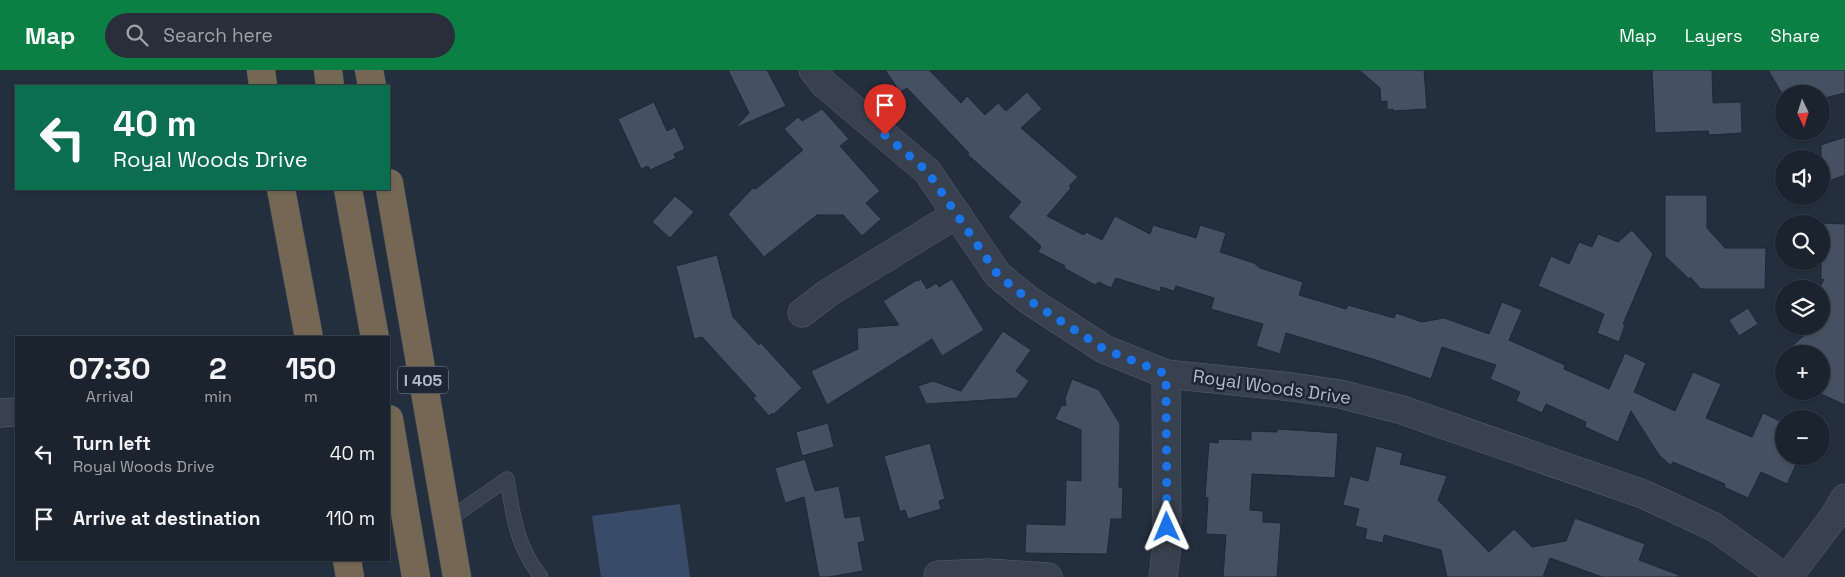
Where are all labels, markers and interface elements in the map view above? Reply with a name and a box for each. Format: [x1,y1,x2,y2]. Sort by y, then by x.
search box [105,13,455,58]
text: Map [25,20,75,51]
icon: search [123,21,151,49]
text: Search here [163,23,273,48]
text: Map [1619,24,1657,47]
text: Layers [1685,24,1742,47]
text: Share [1770,24,1820,47]
pin [864,84,906,135]
north arrow [1775,85,1830,140]
map controls [1775,85,1830,465]
icon: arrive [871,91,899,119]
text: 40 m [113,102,197,146]
icon: left [30,105,95,170]
text: Royal Woods Drive [113,145,308,173]
button: sound [1775,150,1830,205]
button: search [1775,215,1830,270]
button: layers [1775,280,1830,335]
button: + [1775,345,1830,400]
text: 07:30 [69,349,151,388]
text: 2 [209,349,227,388]
text: 150 [285,349,336,388]
street label: Royal Woods Drive [1192,364,1353,409]
road number: I 405 [398,366,448,394]
text: Arrival [86,386,133,407]
text: min [204,386,232,407]
text: m [304,386,318,407]
button: − [1775,410,1830,465]
text: Turn left [73,431,151,456]
icon: left [30,440,58,468]
text: 40 m [330,441,375,466]
text: Royal Woods Drive [73,456,215,477]
position arrow [1140,500,1192,552]
icon: arrive [30,505,58,533]
text: Arrive at destination [73,506,261,531]
text: 110 m [326,506,375,531]

